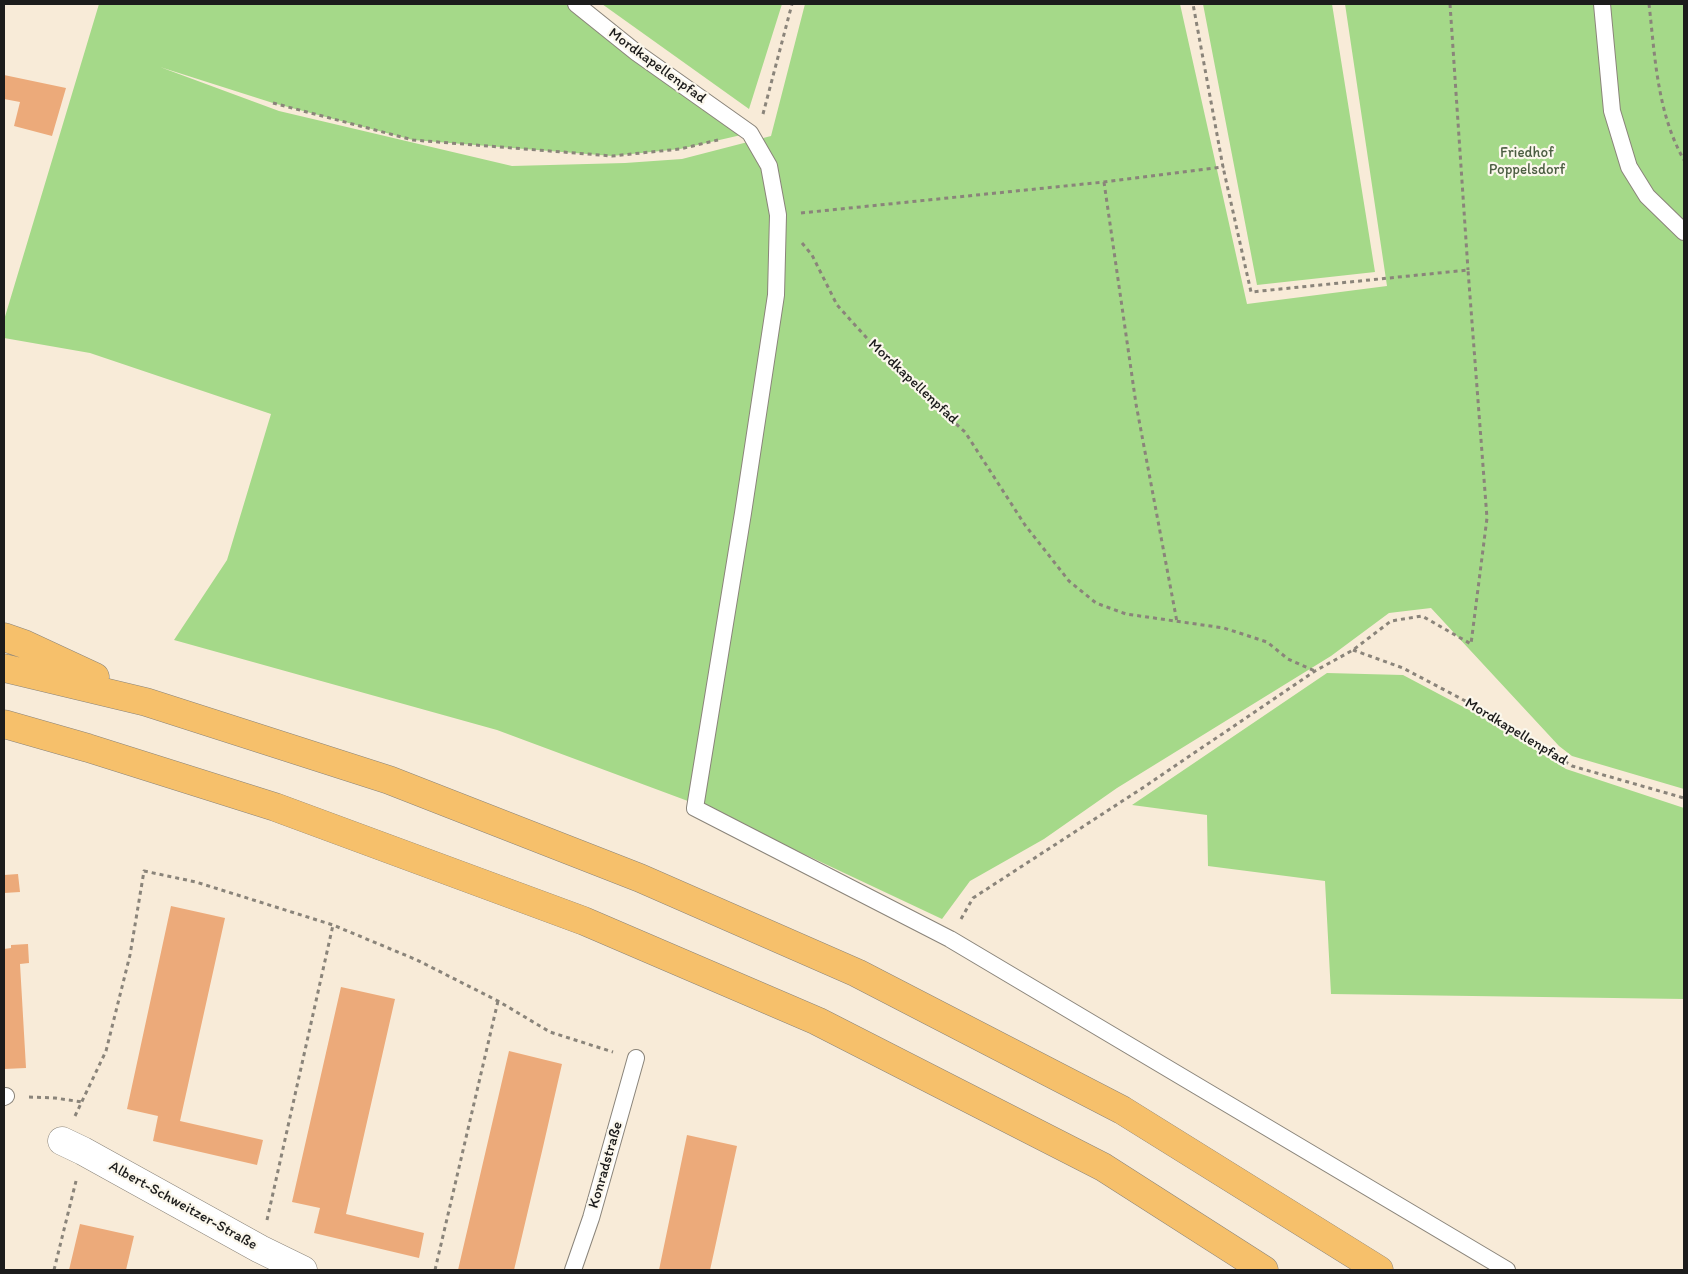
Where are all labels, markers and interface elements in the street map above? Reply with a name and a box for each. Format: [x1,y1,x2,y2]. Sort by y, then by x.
street label: Mordkapellenpfad [605,24,709,108]
park label: Friedhof Poppelsdorf [1489,144,1565,179]
street label: Mordkapellenpfad [864,336,962,428]
street label: Mordkapellenpfad [1461,694,1571,770]
street label: Konradstraße [585,1120,627,1210]
street label: Albert-Schweitzer-Straße [106,1158,260,1254]

